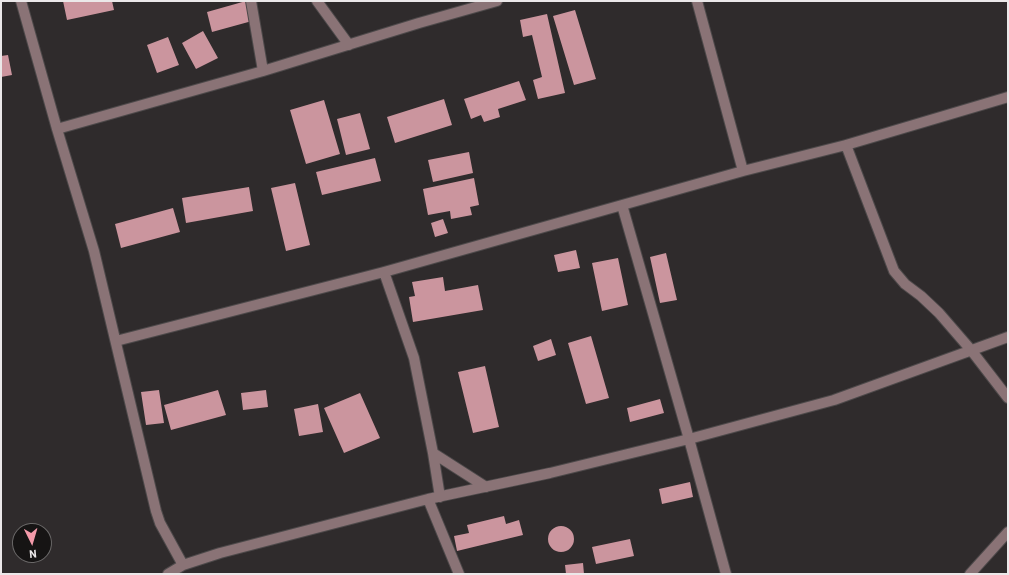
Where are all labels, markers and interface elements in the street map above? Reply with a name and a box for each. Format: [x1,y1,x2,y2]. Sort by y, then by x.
north arrow [12,523,52,563]
text: N [29,548,37,561]

